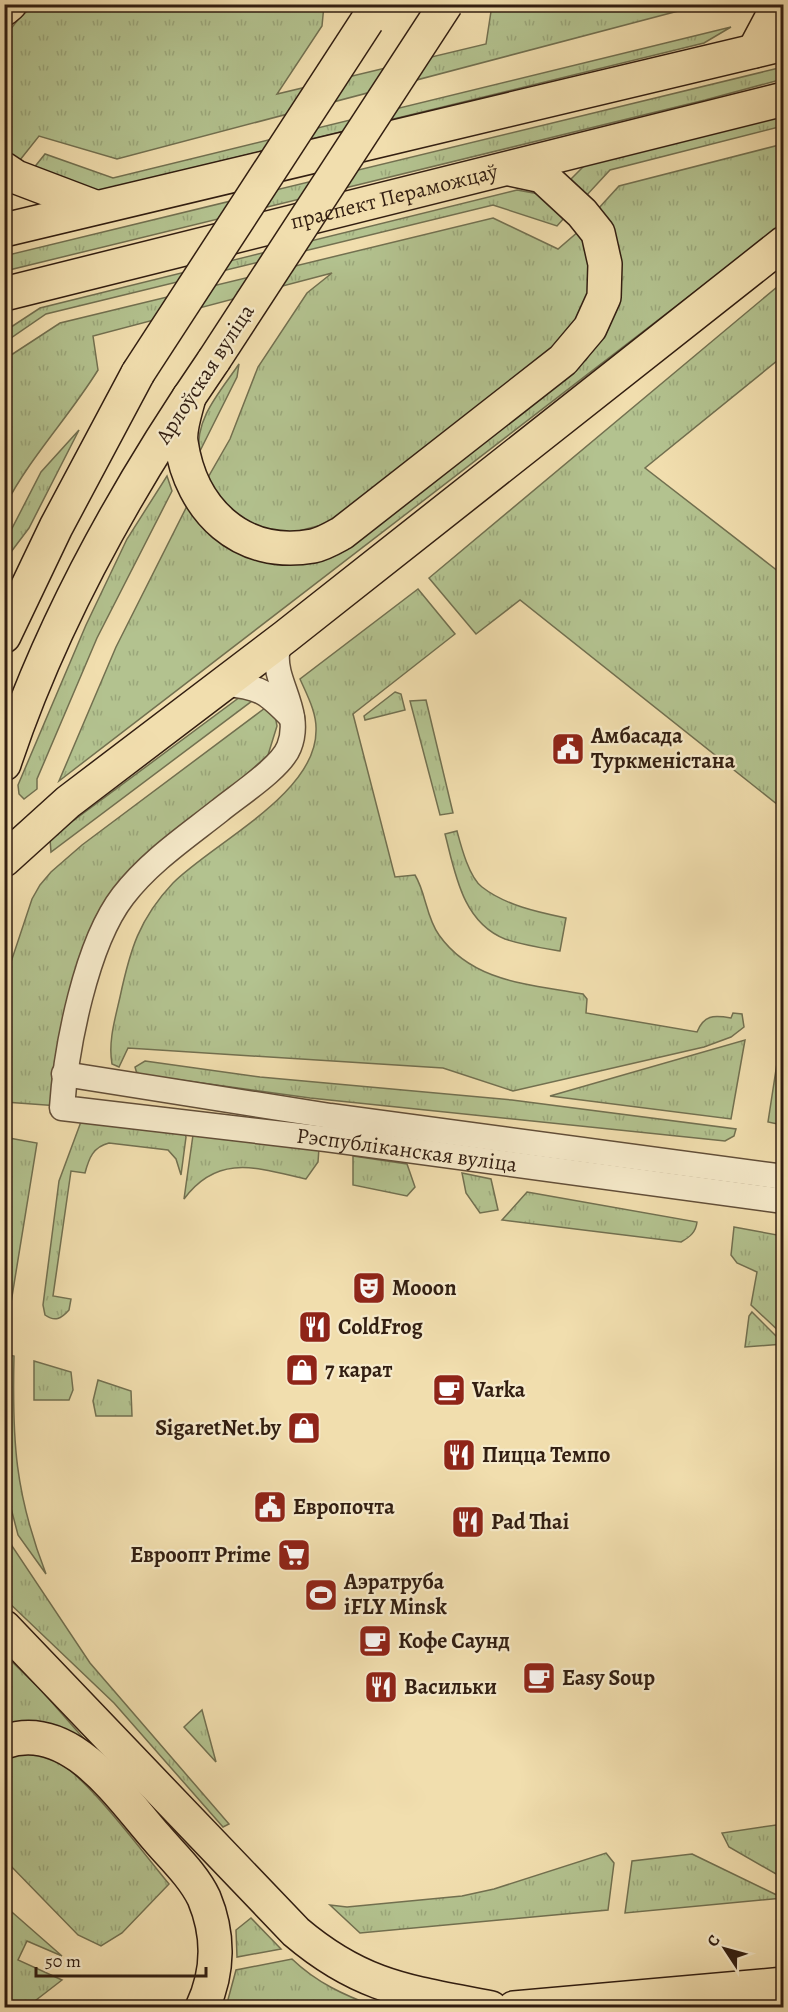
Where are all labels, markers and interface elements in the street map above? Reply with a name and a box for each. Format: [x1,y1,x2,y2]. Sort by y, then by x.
street label: праспект Пераможцаў [287,156,502,237]
street label: Арлоўская вуліца [148,298,262,450]
place label: Амбасада Туркменістана [590,721,736,776]
public building icon: Амбасада Туркменістана [550,731,586,767]
street label: Рэспубліканская вуліца [295,1121,520,1180]
theatre icon: Mooon [351,1270,387,1306]
place label: Mooon [392,1273,457,1303]
restaurant icon: ColdFrog [297,1309,333,1345]
place label: ColdFrog [338,1312,424,1342]
shop icon: 7 карат [284,1352,320,1388]
place label: 7 карат [325,1355,392,1385]
cafe icon: Varka [431,1372,467,1408]
place label: Varka [471,1375,526,1405]
shop icon: SigaretNet.by [286,1410,322,1446]
place label: SigaretNet.by [155,1413,282,1443]
restaurant icon: Пицца Темпо [441,1437,477,1473]
place label: Пицца Темпо [482,1440,610,1470]
public building icon: Европочта [252,1489,288,1525]
place label: Европочта [293,1492,395,1522]
restaurant icon: Pad Thai [450,1504,486,1540]
place label: Pad Thai [491,1507,569,1537]
supermarket icon: Евроопт Prime [276,1537,312,1573]
place label: Евроопт Prime [130,1540,271,1570]
place label: Аэратруба iFLY Minsk [343,1567,447,1622]
sports icon: Аэратруба iFLY Minsk [303,1577,339,1613]
cafe icon: Кофе Саунд [357,1623,393,1659]
place label: Кофе Саунд [398,1626,510,1656]
cafe icon: Easy Soup [521,1660,557,1696]
place label: Easy Soup [562,1663,655,1693]
restaurant icon: Васильки [363,1669,399,1705]
place label: Васильки [404,1672,497,1702]
north arrow [695,1919,755,1979]
text: С [702,1930,726,1951]
scale bar [36,1940,206,1978]
text: 50 m [45,1949,81,1973]

